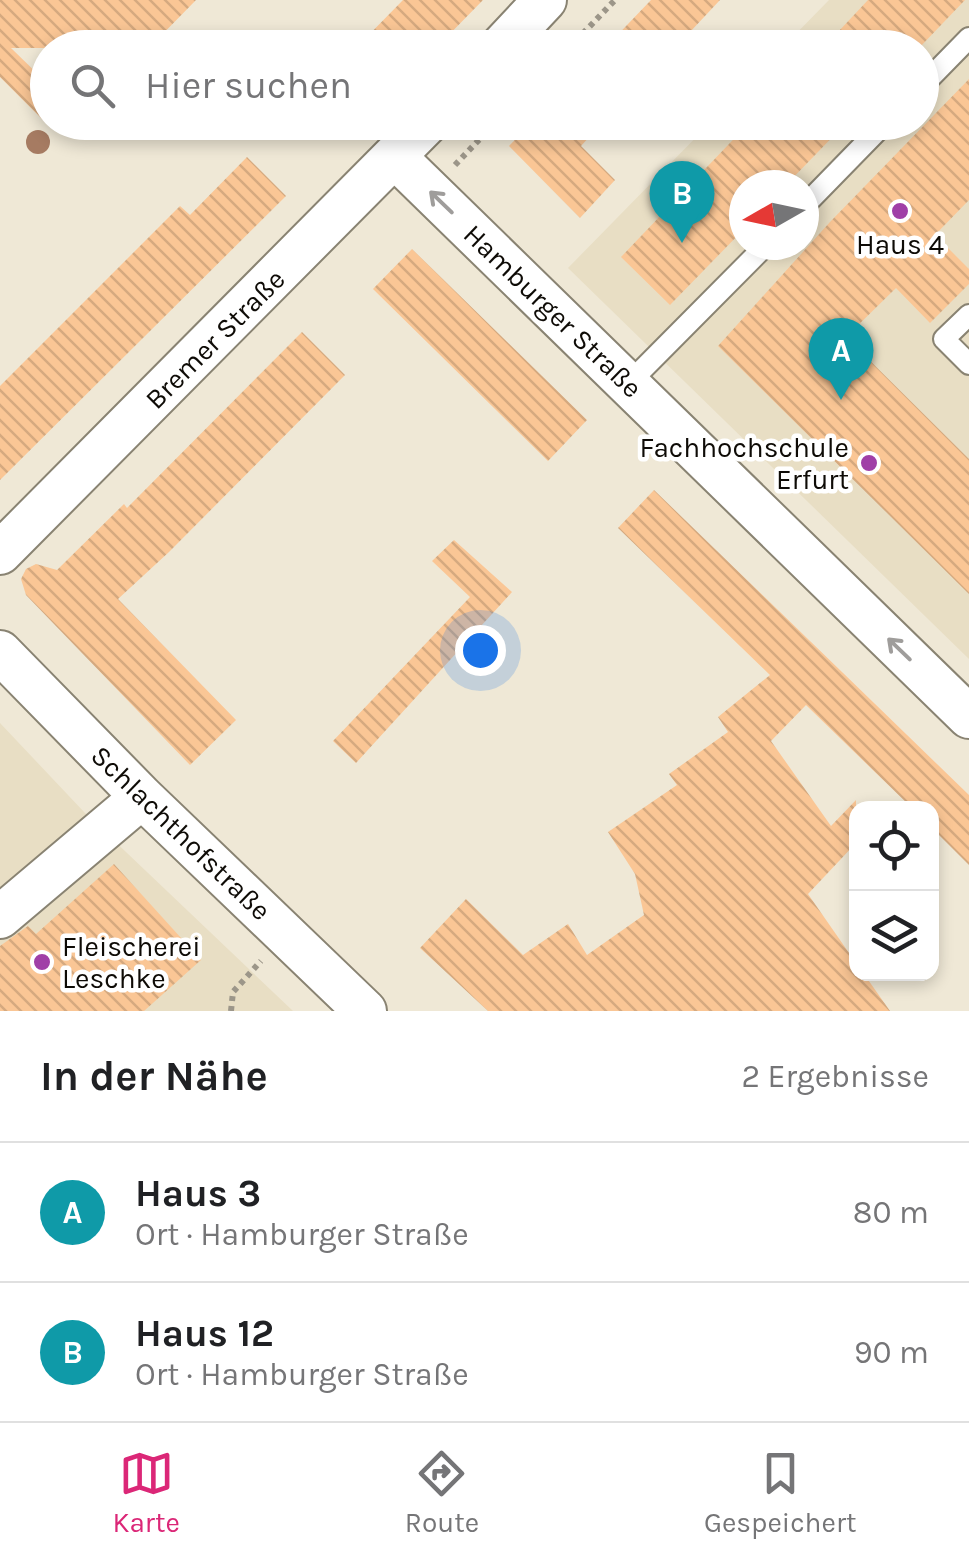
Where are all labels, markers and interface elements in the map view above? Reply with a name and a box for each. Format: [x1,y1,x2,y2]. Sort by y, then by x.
search box [30,30,939,140]
icon: search [65,58,120,113]
text: Hier suchen [145,63,352,108]
pin: B [650,160,714,243]
north arrow [729,170,819,260]
one-way arrow [429,190,453,214]
marker: Haus 4 [889,200,911,222]
street label: Hamburger Straße [457,217,649,405]
place label: Haus 4 [856,228,944,261]
street label: Bremer Straße [138,262,292,416]
pin: A [808,318,874,400]
place label: Fachhochschule Erfurt [639,431,849,496]
marker: Fachhochschule Erfurt [858,452,880,474]
your location [455,625,506,676]
one-way arrow [888,637,912,661]
street label: Schlachthofstraße [84,739,278,927]
map controls [849,801,939,981]
button: locate [849,801,939,891]
button: layers [849,891,939,981]
place label: Fleischerei Leschke [62,930,201,995]
marker: Fleischerei Leschke [31,951,53,973]
text: In der Nähe [40,1051,268,1101]
text: 2 Ergebnisse [741,1058,929,1095]
text: Haus 3 [135,1171,261,1216]
text: A [62,1194,83,1231]
text: 80 m [853,1194,929,1231]
text: Ort · Hamburger Straße [135,1216,469,1253]
text: Haus 12 [135,1311,274,1356]
text: B [62,1334,83,1371]
text: 90 m [854,1334,929,1371]
text: Ort · Hamburger Straße [135,1356,469,1393]
tab: Karte [112,1446,180,1539]
tab: Route [405,1446,479,1539]
tab: Gespeichert [704,1446,857,1539]

